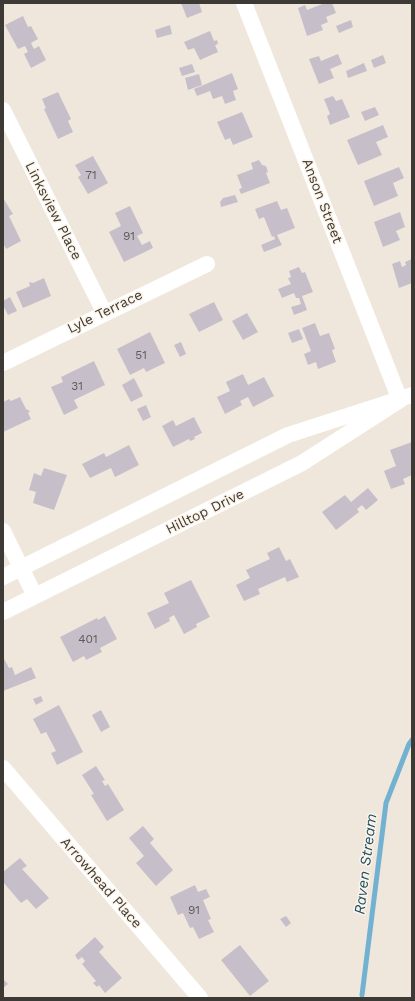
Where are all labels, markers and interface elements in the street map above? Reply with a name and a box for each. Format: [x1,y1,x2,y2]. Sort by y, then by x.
street label: Anson Street [298,156,346,246]
street label: Linksview Place [21,159,85,263]
house number: 71 [85,168,97,182]
house number: 91 [123,229,135,243]
street label: Lyle Terrace [65,287,145,337]
house number: 51 [135,348,147,362]
house number: 31 [71,379,83,393]
street label: Hilltop Drive [163,486,247,538]
house number: 401 [78,632,98,646]
water label: Raven Stream [351,812,381,916]
street label: Arrowhead Place [57,834,145,932]
house number: 91 [188,903,200,917]

